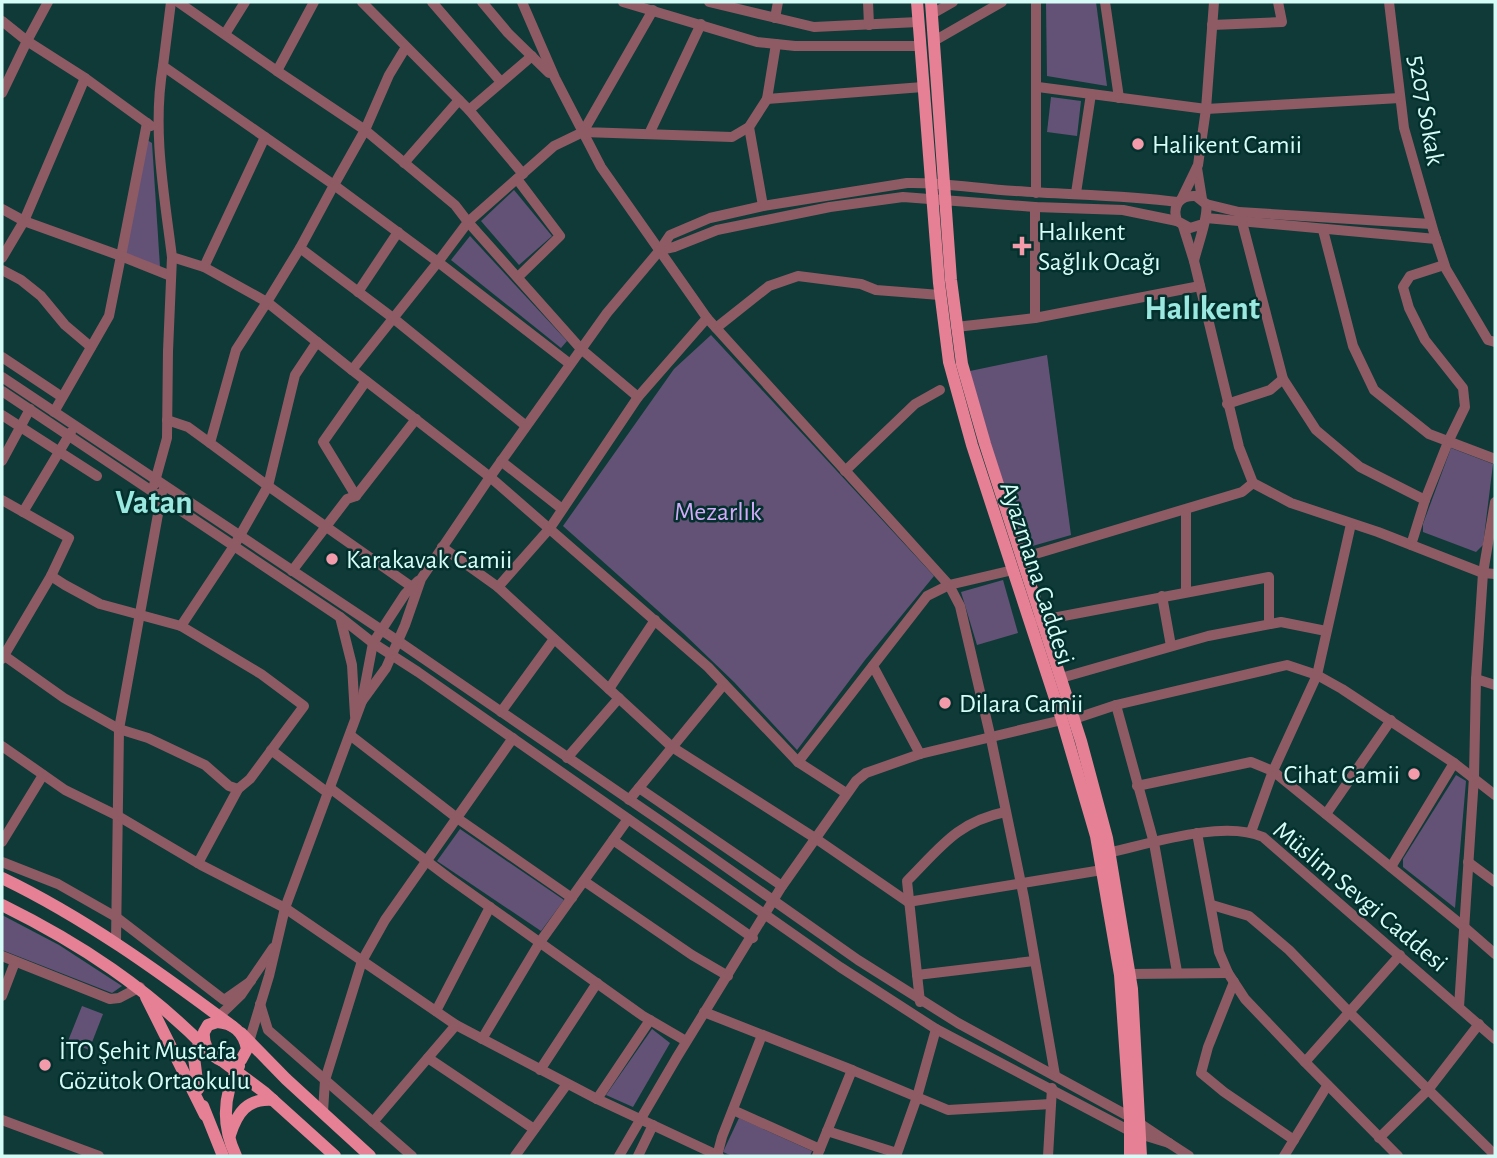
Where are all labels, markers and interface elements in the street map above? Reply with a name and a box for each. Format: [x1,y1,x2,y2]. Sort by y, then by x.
street label: 5207 Sokak [1404,53,1449,167]
place label: Halikent Camii [1152,132,1302,158]
marker: Halikent Camii [1130,136,1146,152]
place label: Halıkent Sağlık Ocağı [1038,219,1161,275]
marker: Halıkent Sağlık Ocağı [1012,236,1032,256]
district label: Halıkent [1144,293,1260,326]
street label: Ayazmana Caddesi [995,479,1079,668]
district label: Vatan [115,487,193,520]
park label: Mezarlık [674,499,762,525]
place label: Karakavak Camii [346,547,512,573]
marker: Karakavak Camii [324,551,340,567]
place label: Dilara Camii [959,691,1083,717]
marker: Dilara Camii [937,695,953,711]
place label: Cihat Camii [1283,762,1400,788]
marker: Cihat Camii [1406,766,1422,782]
street label: Müslim Sevgi Caddesi [1268,817,1452,977]
place label: İTO Şehit Mustafa Gözütok Ortaokulu [59,1037,250,1094]
marker: İTO Şehit Mustafa Gözütok Ortaokulu [37,1057,53,1073]

